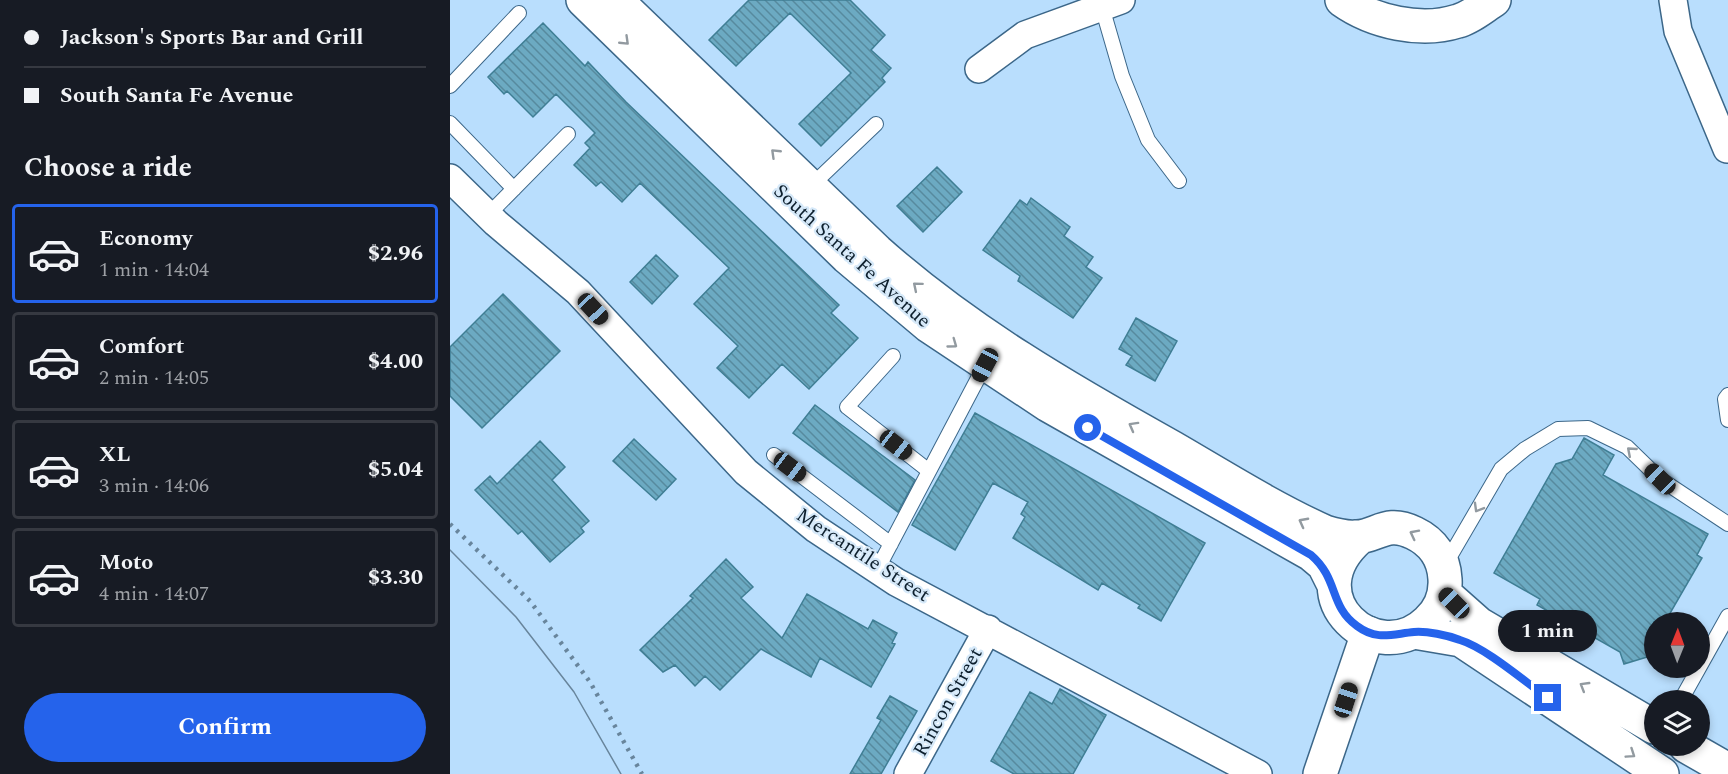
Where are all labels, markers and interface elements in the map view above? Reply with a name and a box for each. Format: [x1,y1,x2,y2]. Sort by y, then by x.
text: Jackson's Sports Bar and Grill [60,21,364,54]
one-way arrow [618,33,629,44]
text: South Santa Fe Avenue [60,79,293,112]
text: Choose a ride [24,147,192,189]
one-way arrow [771,149,782,160]
street label: South Santa Fe Avenue [766,177,938,335]
text: Economy [99,222,192,255]
icon: car [27,227,81,281]
text: $2.96 [368,237,423,270]
text: 1 min · 14:04 [99,255,209,285]
one-way arrow [913,282,924,293]
car [574,290,612,328]
text: Comfort [99,330,184,363]
icon: car [27,335,81,389]
one-way arrow [947,337,958,348]
text: $4.00 [368,345,423,378]
car [969,345,1001,385]
text: 2 min · 14:05 [99,363,209,393]
route start [1074,414,1101,441]
one-way arrow [1129,422,1140,433]
car [876,427,916,463]
text: XL [99,438,130,471]
icon: car [27,443,81,497]
one-way arrow [1627,448,1638,459]
car [770,449,810,485]
text: $5.04 [368,453,423,486]
car [1641,460,1679,498]
text: 3 min · 14:06 [99,471,209,501]
street label: Mercantile Street [790,500,936,610]
one-way arrow [1474,502,1485,512]
one-way arrow [1299,518,1310,529]
one-way arrow [1409,530,1420,541]
text: Moto [99,546,153,579]
icon: car [27,551,81,605]
text: $3.30 [368,561,423,594]
text: 4 min · 14:07 [99,579,209,609]
car [1435,584,1473,622]
callout: 1 min [1498,611,1598,653]
north arrow [1644,612,1710,678]
map controls [1644,612,1710,756]
text: 1 min [1521,616,1574,646]
street label: Rincon Street [906,642,990,762]
car [1332,680,1360,720]
one-way arrow [1580,681,1590,693]
route end [1534,684,1561,711]
button: layers [1644,690,1710,756]
button: Confirm [24,693,426,762]
one-way arrow [1625,746,1635,758]

